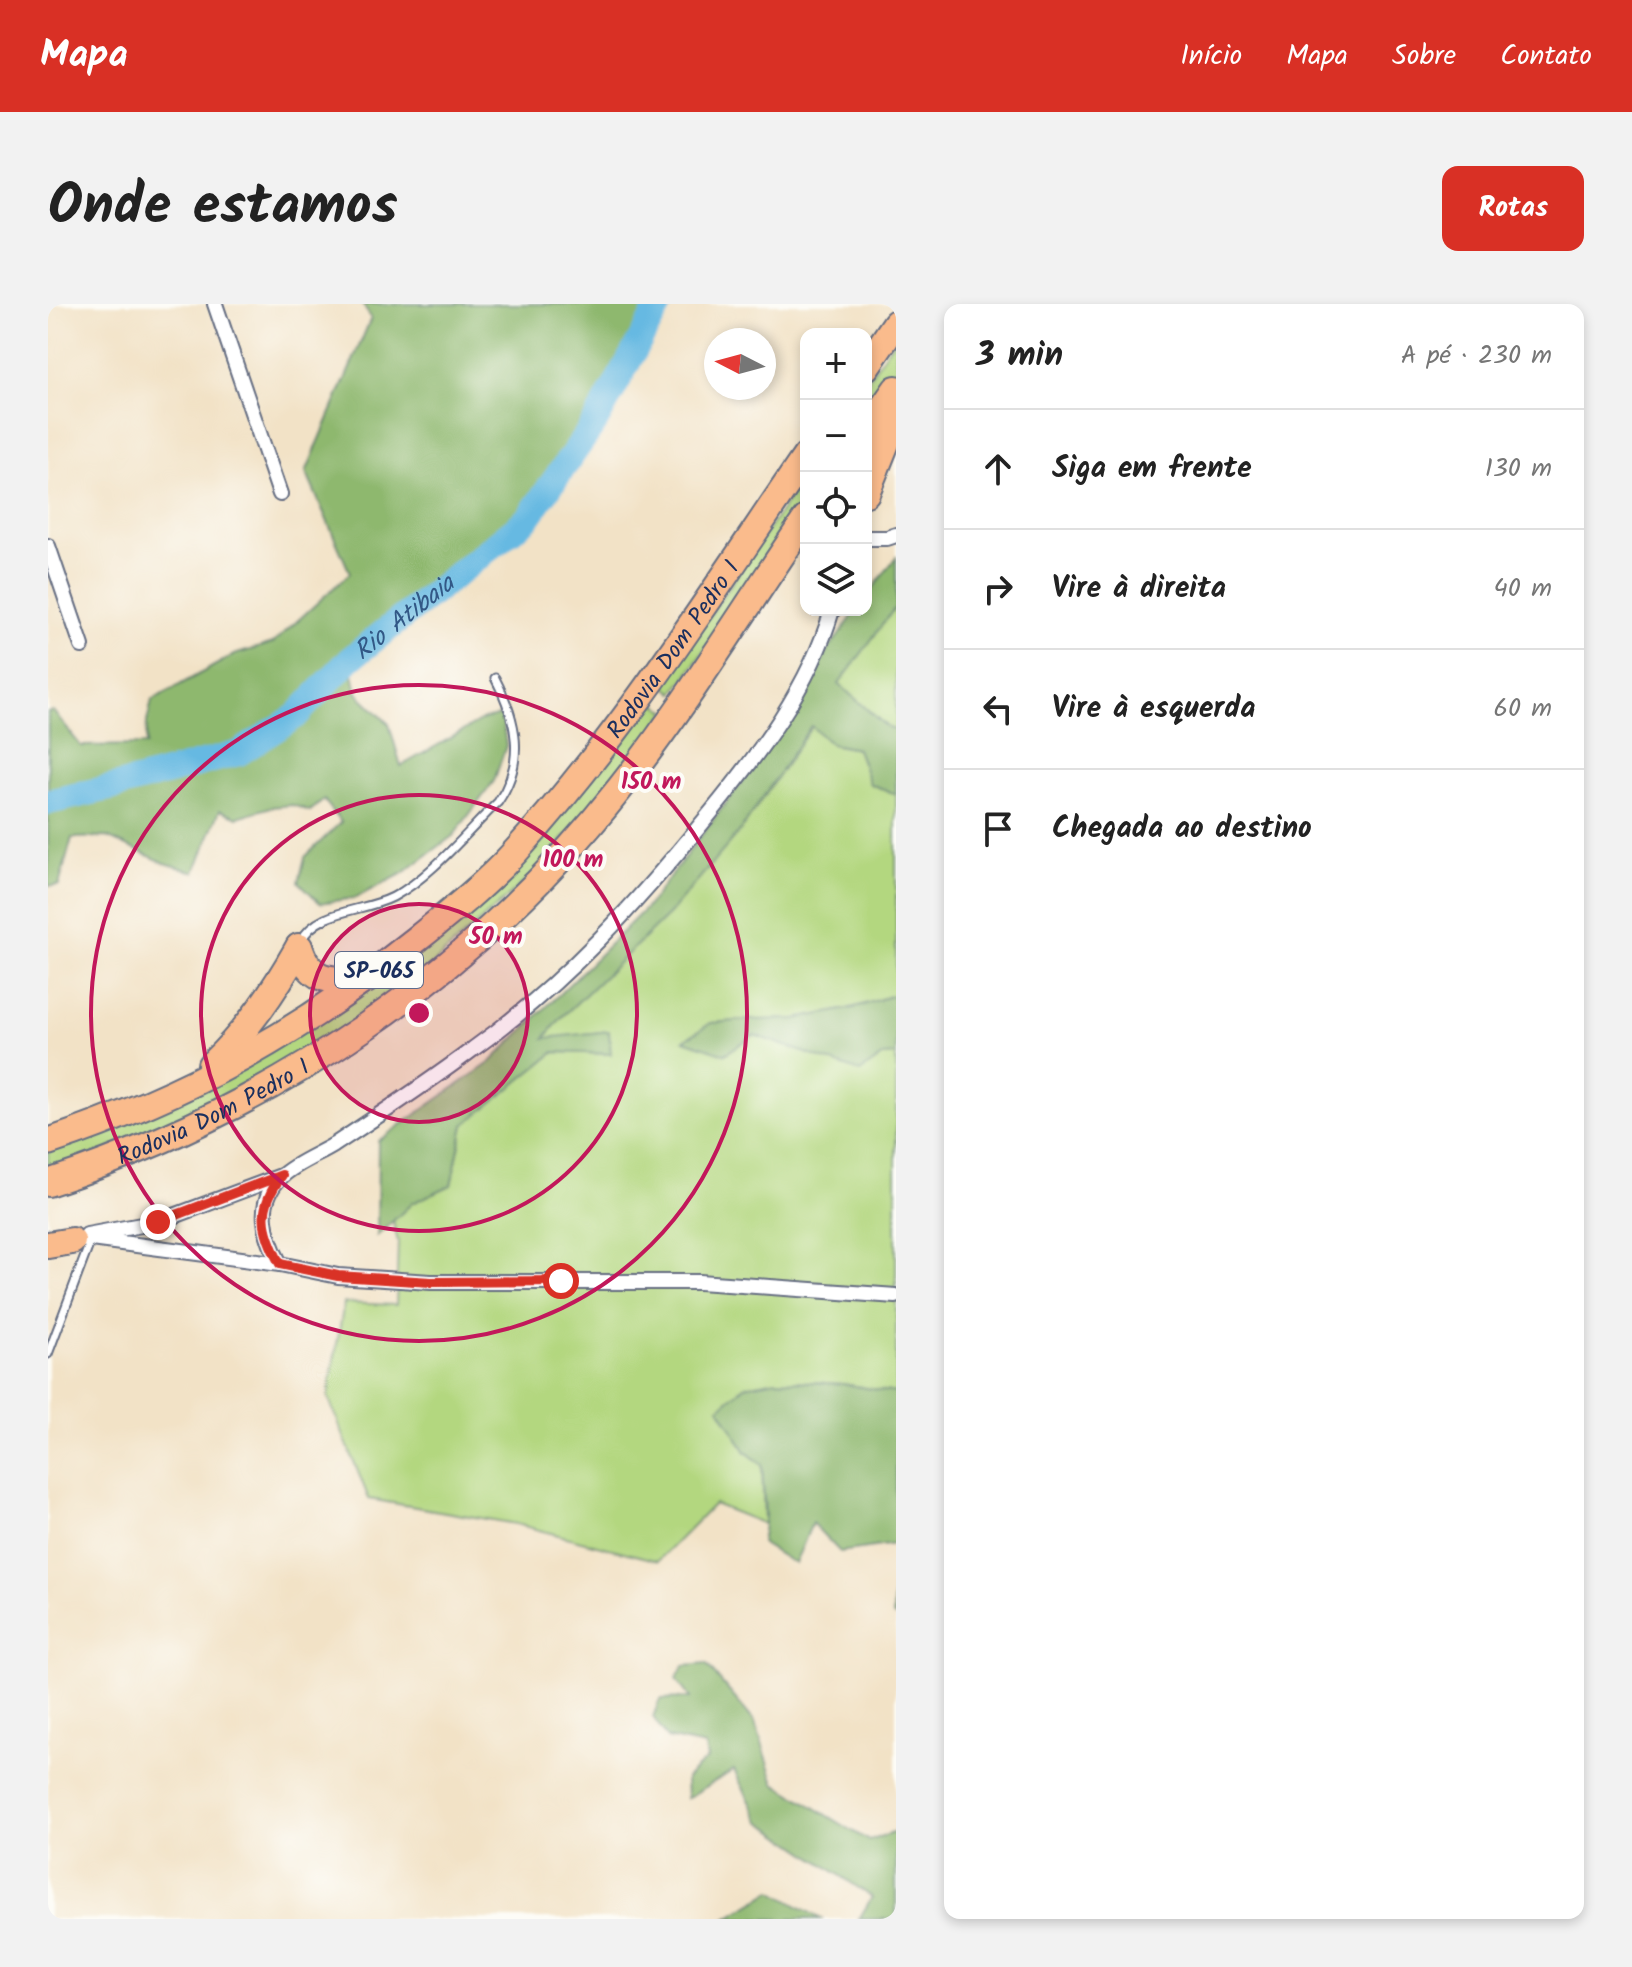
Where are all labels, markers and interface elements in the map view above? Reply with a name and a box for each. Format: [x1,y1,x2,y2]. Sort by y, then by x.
text: Mapa [40,26,128,86]
text: Início [1180,34,1242,79]
text: Mapa [1286,34,1348,79]
text: Sobre [1392,34,1456,79]
text: Contato [1500,34,1592,79]
text: Onde estamos [48,163,398,253]
button: Rotas [1442,166,1584,251]
north arrow [704,328,776,400]
map controls [800,328,872,616]
button: + [800,328,872,400]
text: 3 min [976,329,1063,383]
text: A pé · 230 m [1401,335,1552,377]
button: − [800,400,872,472]
text: Siga em frente [1052,445,1252,493]
icon: ahead [976,447,1020,491]
text: 130 m [1485,448,1552,490]
button: locate [800,472,872,544]
button: layers [800,544,872,616]
street label: Rodovia Dom Pedro I [597,553,751,748]
water label: Rio Atibaia [345,563,466,672]
text: Vire à direita [1052,565,1226,613]
icon: right [976,567,1020,611]
text: 40 m [1494,568,1552,610]
text: Vire à esquerda [1052,685,1256,733]
icon: left [976,687,1020,731]
text: 60 m [1493,688,1552,730]
text: 150 m [621,763,681,802]
text: Chegada ao destino [1052,805,1312,853]
icon: arrive [976,807,1020,851]
text: 100 m [543,841,603,880]
text: 50 m [468,918,523,957]
road number: SP-065 [335,952,423,988]
centre of rings [405,999,433,1027]
street label: Rodovia Dom Pedro I [111,1049,318,1177]
route end [140,1204,176,1240]
route start [543,1263,579,1299]

